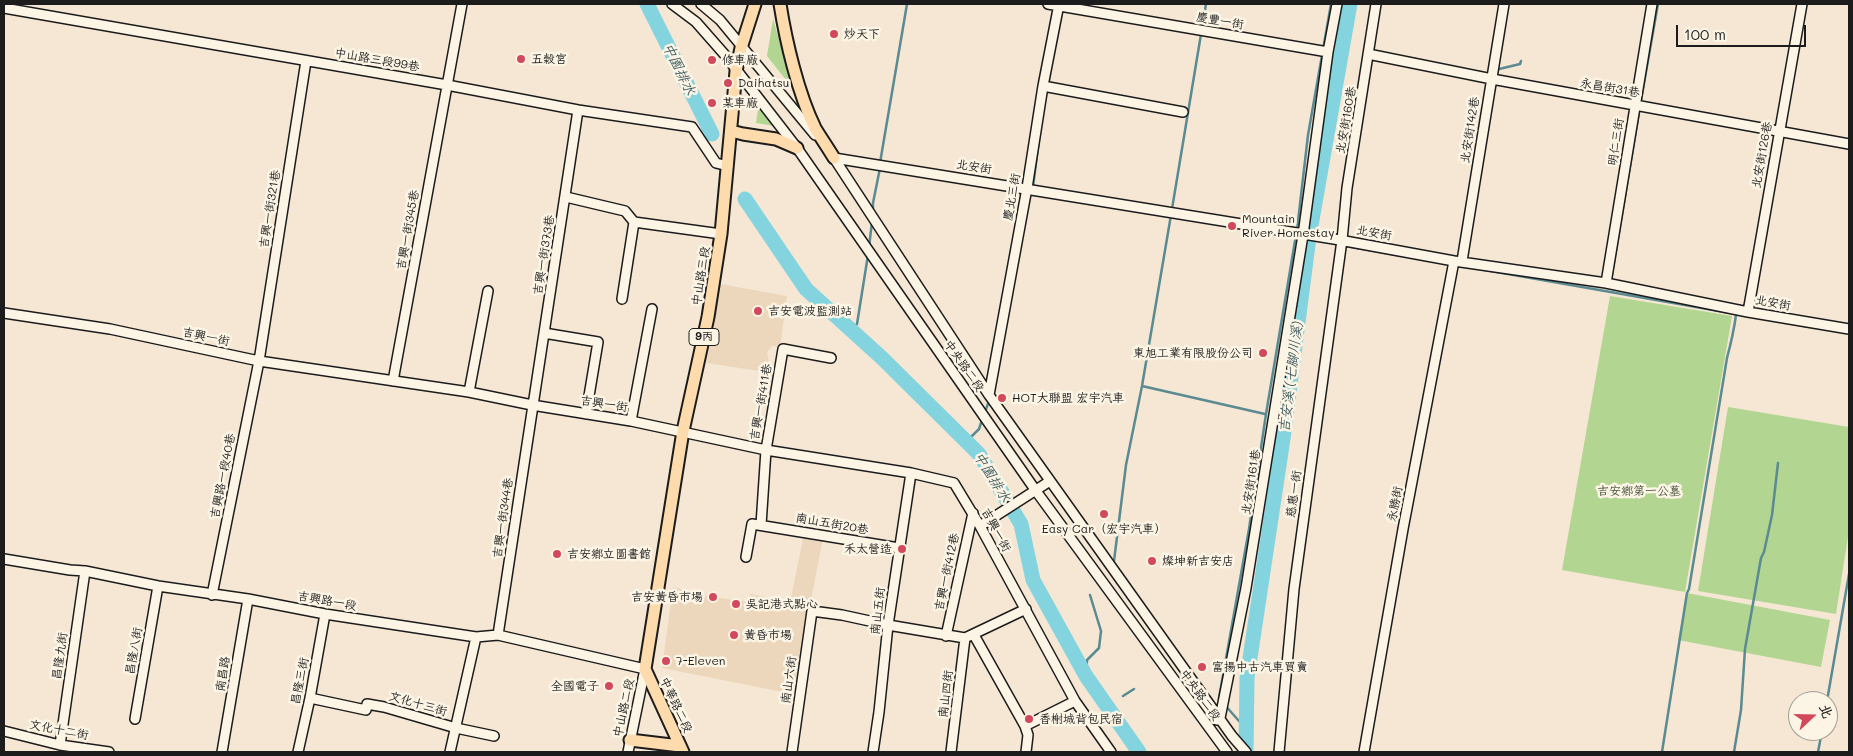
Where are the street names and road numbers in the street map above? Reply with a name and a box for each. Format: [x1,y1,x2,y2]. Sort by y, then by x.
street label: 慶豐一街 [1195,10,1245,32]
street label: 中山路三段99巷 [333,45,421,75]
street label: 永昌街31巷 [1579,76,1641,100]
street label: 北安街160巷 [1333,85,1359,155]
street label: 北安街142巷 [1458,96,1482,164]
street label: 明仁三街 [1605,117,1627,167]
street label: 北安街126巷 [1749,121,1775,189]
street label: 北安街 [955,157,993,177]
street label: 吉興一街321巷 [257,169,283,249]
street label: 慶北三街 [1001,172,1023,222]
street label: 吉興一街345巷 [394,189,422,271]
street label: 吉興一街373巷 [531,214,557,296]
street label: 北安街 [1355,223,1393,243]
street label: 中山路三段 [689,245,713,307]
street label: 北安街 [1754,293,1792,313]
street label: 吉興一街 [181,325,231,349]
road number: 9丙 [689,328,719,346]
street label: 中央路二段 [941,337,987,395]
street label: 吉興一街411巷 [747,362,775,442]
street label: 吉興一街 [579,393,629,415]
street label: 吉興路一段40巷 [208,432,238,520]
street label: 北安街161巷 [1239,448,1263,516]
street label: 慈惠一街 [1284,469,1304,519]
street label: 吉興一街344巷 [490,477,516,559]
street label: 永勝街 [1384,485,1406,523]
street label: 吉興一街 [978,506,1014,554]
street label: 南山五街20巷 [794,510,870,538]
street label: 吉興一街412巷 [932,532,962,612]
street label: 南山五街 [868,586,888,636]
street label: 吉興路一段 [296,589,358,613]
street label: 昌隆八街 [123,626,145,676]
street label: 昌隆九街 [50,631,70,681]
street label: 南昌路 [213,655,233,693]
street label: 南山六街 [779,655,799,705]
street label: 昌隆三街 [288,656,312,706]
street label: 中央路二段 [1177,666,1223,724]
street label: 南山四街 [936,669,956,719]
street label: 中華路二段 [657,675,695,735]
street label: 中山路二段 [611,677,637,739]
street label: 文化十三街 [387,689,449,719]
street label: 文化十二街 [28,717,90,743]

